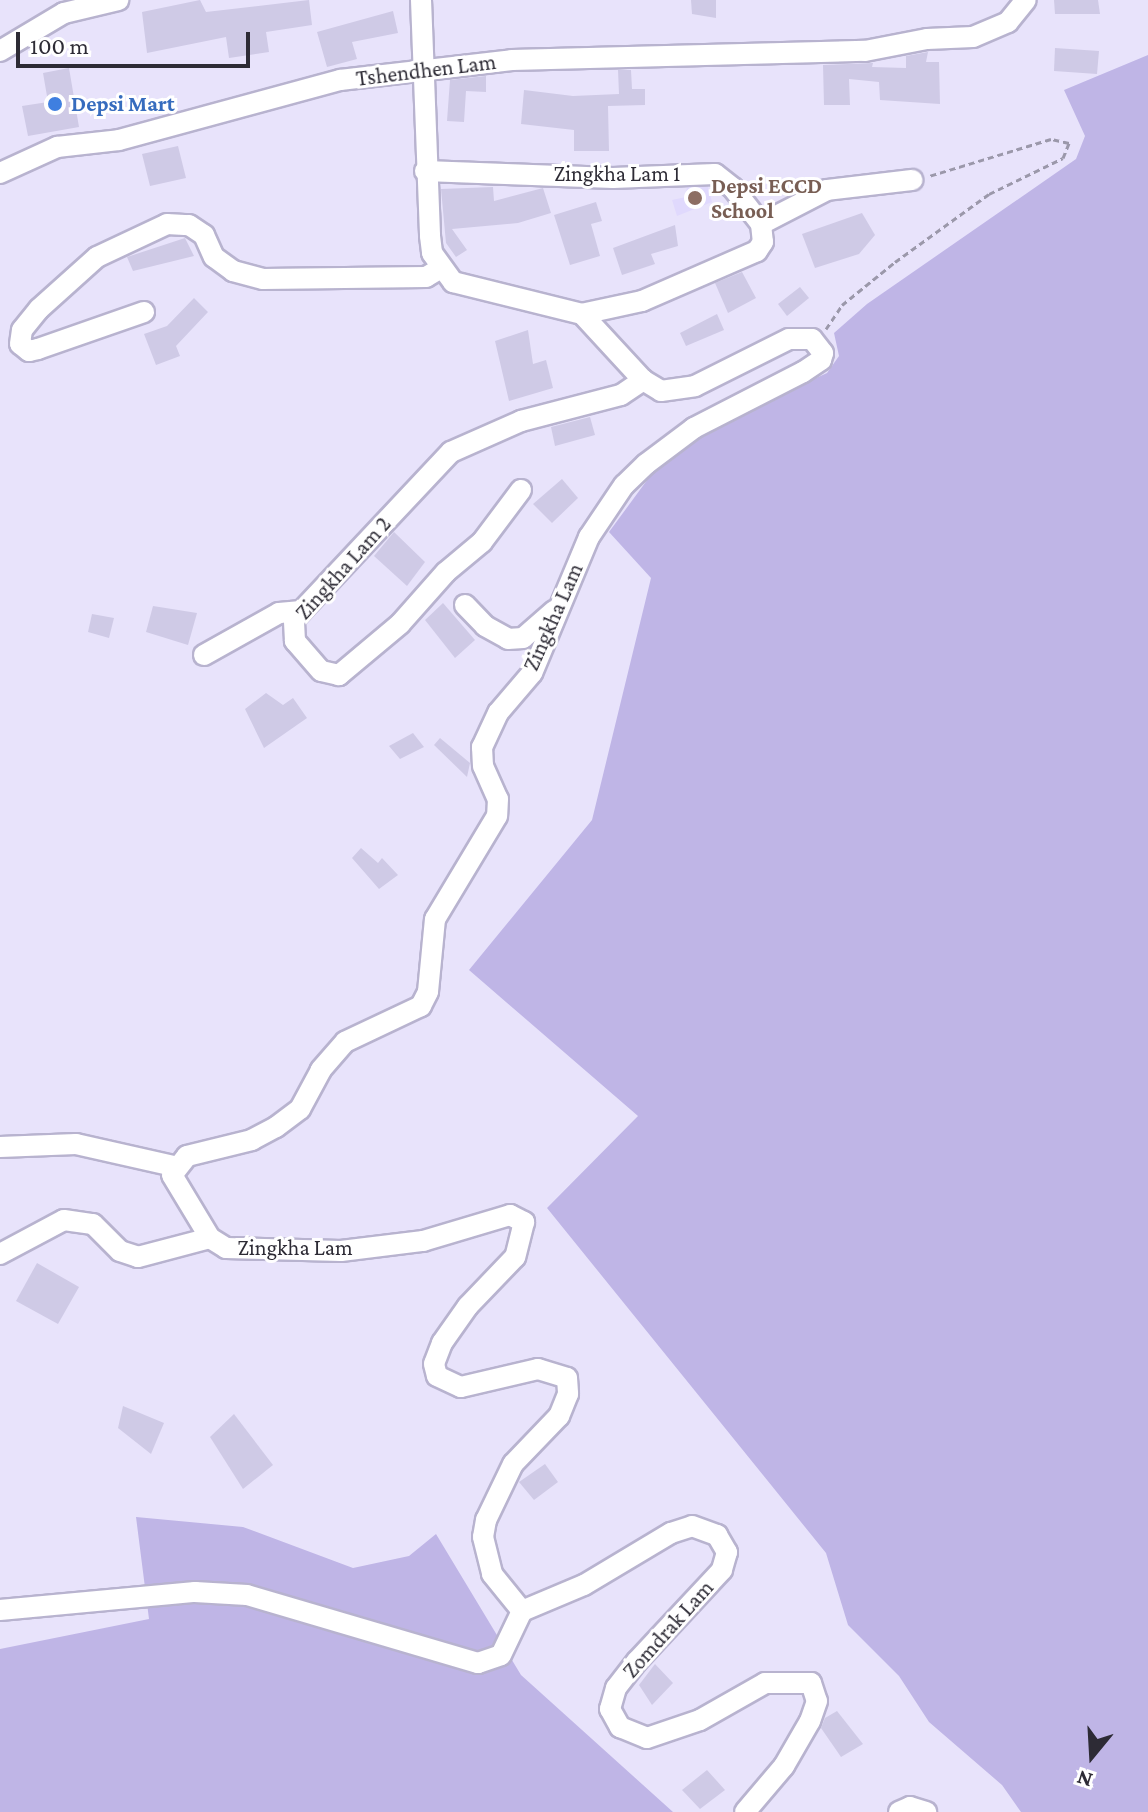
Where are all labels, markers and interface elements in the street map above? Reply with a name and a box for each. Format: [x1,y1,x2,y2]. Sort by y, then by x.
scale bar [20,16,254,66]
text: 100 m [30,32,89,59]
street label: Tshendhen Lam [354,48,498,92]
place label: Depsi Mart [71,91,175,117]
marker: Depsi Mart [46,95,64,113]
street label: Zingkha Lam 1 [554,161,680,187]
place label: Depsi ECCD School [711,172,822,224]
marker: Depsi ECCD School [686,189,704,207]
street label: Zingkha Lam 2 [290,511,396,625]
street label: Zingkha Lam [518,559,588,675]
street label: Zingkha Lam [237,1235,353,1261]
street label: Zomdrak Lam [617,1575,719,1683]
north arrow [1052,1716,1132,1796]
text: N [1073,1765,1095,1794]

